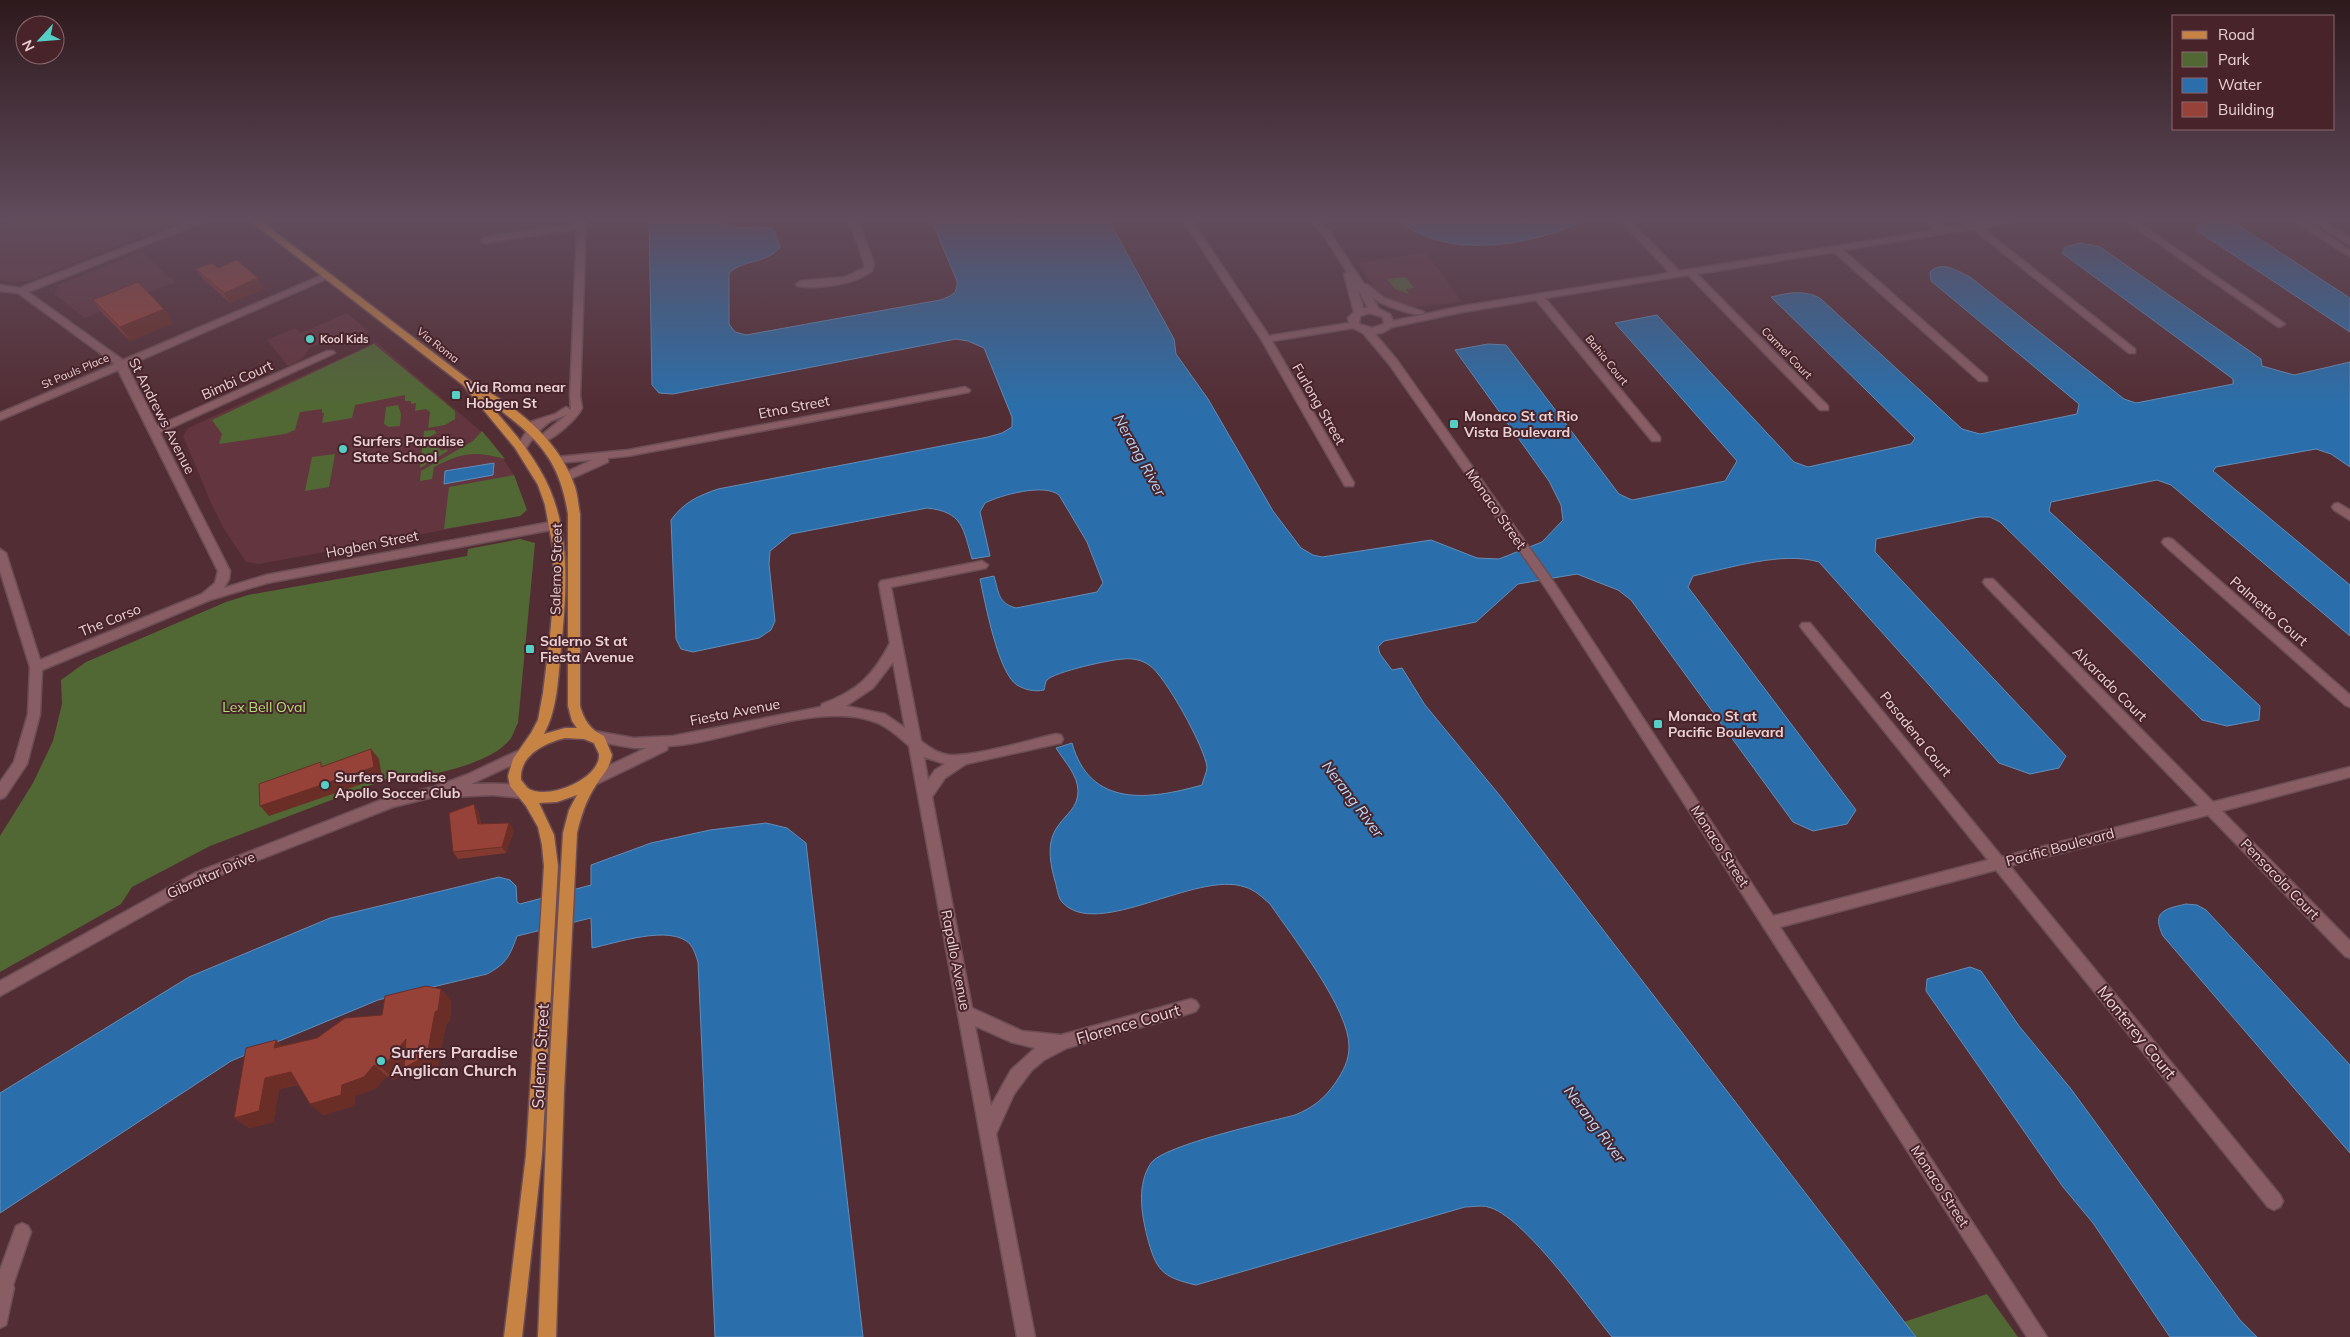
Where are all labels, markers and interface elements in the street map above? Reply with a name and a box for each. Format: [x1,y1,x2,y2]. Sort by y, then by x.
north arrow [15,15,65,65]
legend [2172,15,2335,130]
text: Road [2218,25,2255,44]
text: N [18,37,39,54]
text: Park [2218,50,2250,69]
text: Water [2218,75,2262,94]
text: Building [2218,100,2274,119]
street label: Via Roma [414,324,462,366]
street label: Carmel Court [1759,324,1815,382]
place label: Kool Kids [320,332,369,346]
street label: Bahia Court [1583,332,1632,388]
marker: Kool Kids [304,333,316,345]
street label: St Pauls Place [39,350,111,392]
street label: St Andrews Avenue [125,355,199,477]
street label: Bimbi Court [199,356,275,404]
street label: Furlong Street [1288,360,1350,448]
place label: Via Roma near Hobgen St [465,378,566,412]
marker: Via Roma near Hobgen St [450,389,462,401]
street label: Etna Street [757,391,831,423]
place label: Monaco St at Rio Vista Boulevard [1463,407,1578,441]
water label: Nerang River [1110,411,1171,500]
marker: Monaco St at Rio Vista Boulevard [1448,418,1460,430]
place label: Surfers Paradise State School [353,432,464,466]
marker: Surfers Paradise State School [337,443,349,455]
street label: Monaco Street [1462,465,1530,553]
street label: Salerno Street [546,523,566,615]
street label: Hogben Street [324,526,420,562]
street label: Palmetto Court [2226,572,2312,650]
street label: The Corso [77,599,143,641]
place label: Salerno St at Fiesta Avenue [540,632,634,666]
marker: Salerno St at Fiesta Avenue [524,643,536,655]
street label: Alvarado Court [2069,643,2151,725]
street label: Pasadena Court [1876,688,1956,780]
street label: Fiesta Avenue [688,694,782,730]
park label: Lex Bell Oval [222,698,306,716]
place label: Monaco St at Pacific Boulevard [1668,707,1784,741]
marker: Monaco St at Pacific Boulevard [1652,718,1664,730]
water label: Nerang River [1318,757,1388,841]
place label: Surfers Paradise Apollo Soccer Club [335,768,461,802]
marker: Surfers Paradise Apollo Soccer Club [319,779,331,791]
street label: Monaco Street [1687,802,1753,890]
street label: Pacific Boulevard [2004,824,2116,870]
street label: Pensacola Court [2237,835,2323,923]
street label: Gibraltar Drive [164,848,258,902]
street label: Rapallo Avenue [937,908,975,1012]
street label: Monterey Court [2093,981,2181,1083]
street label: Florence Court [1074,1000,1183,1048]
street label: Salerno Street [527,1003,553,1109]
place label: Surfers Paradise Anglican Church [391,1042,518,1080]
marker: Surfers Paradise Anglican Church [375,1055,387,1067]
water label: Nerang River [1560,1082,1630,1166]
street label: Monaco Street [1907,1142,1973,1230]

